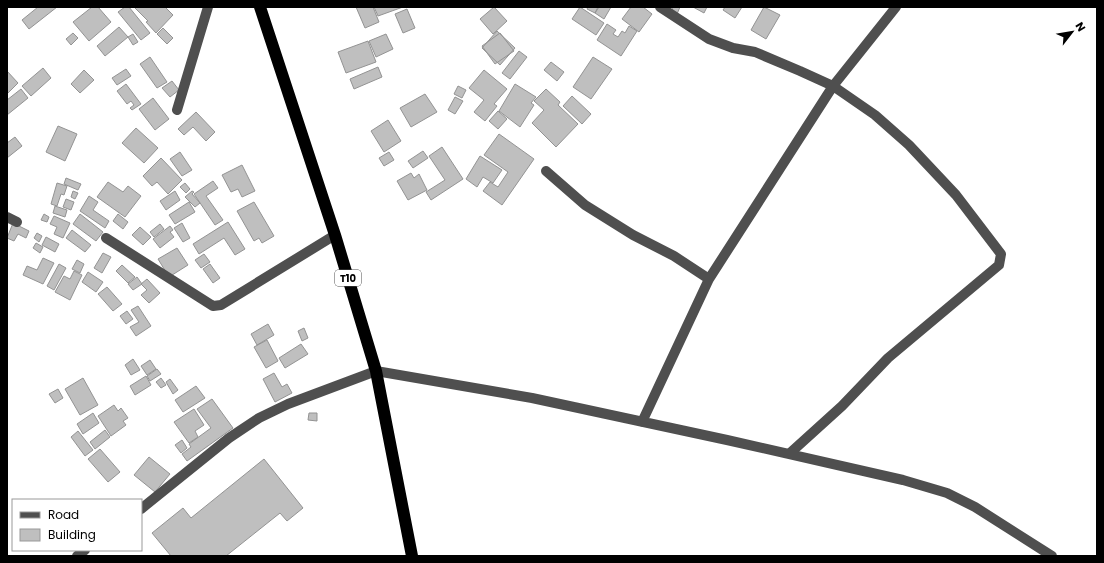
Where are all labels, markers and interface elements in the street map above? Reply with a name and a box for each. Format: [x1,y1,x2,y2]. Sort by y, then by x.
north arrow [1052,12,1092,52]
text: N [1072,19,1090,35]
road number: T10 [335,270,361,286]
legend [12,499,142,551]
text: Road [48,506,79,523]
text: Building [48,526,96,543]

